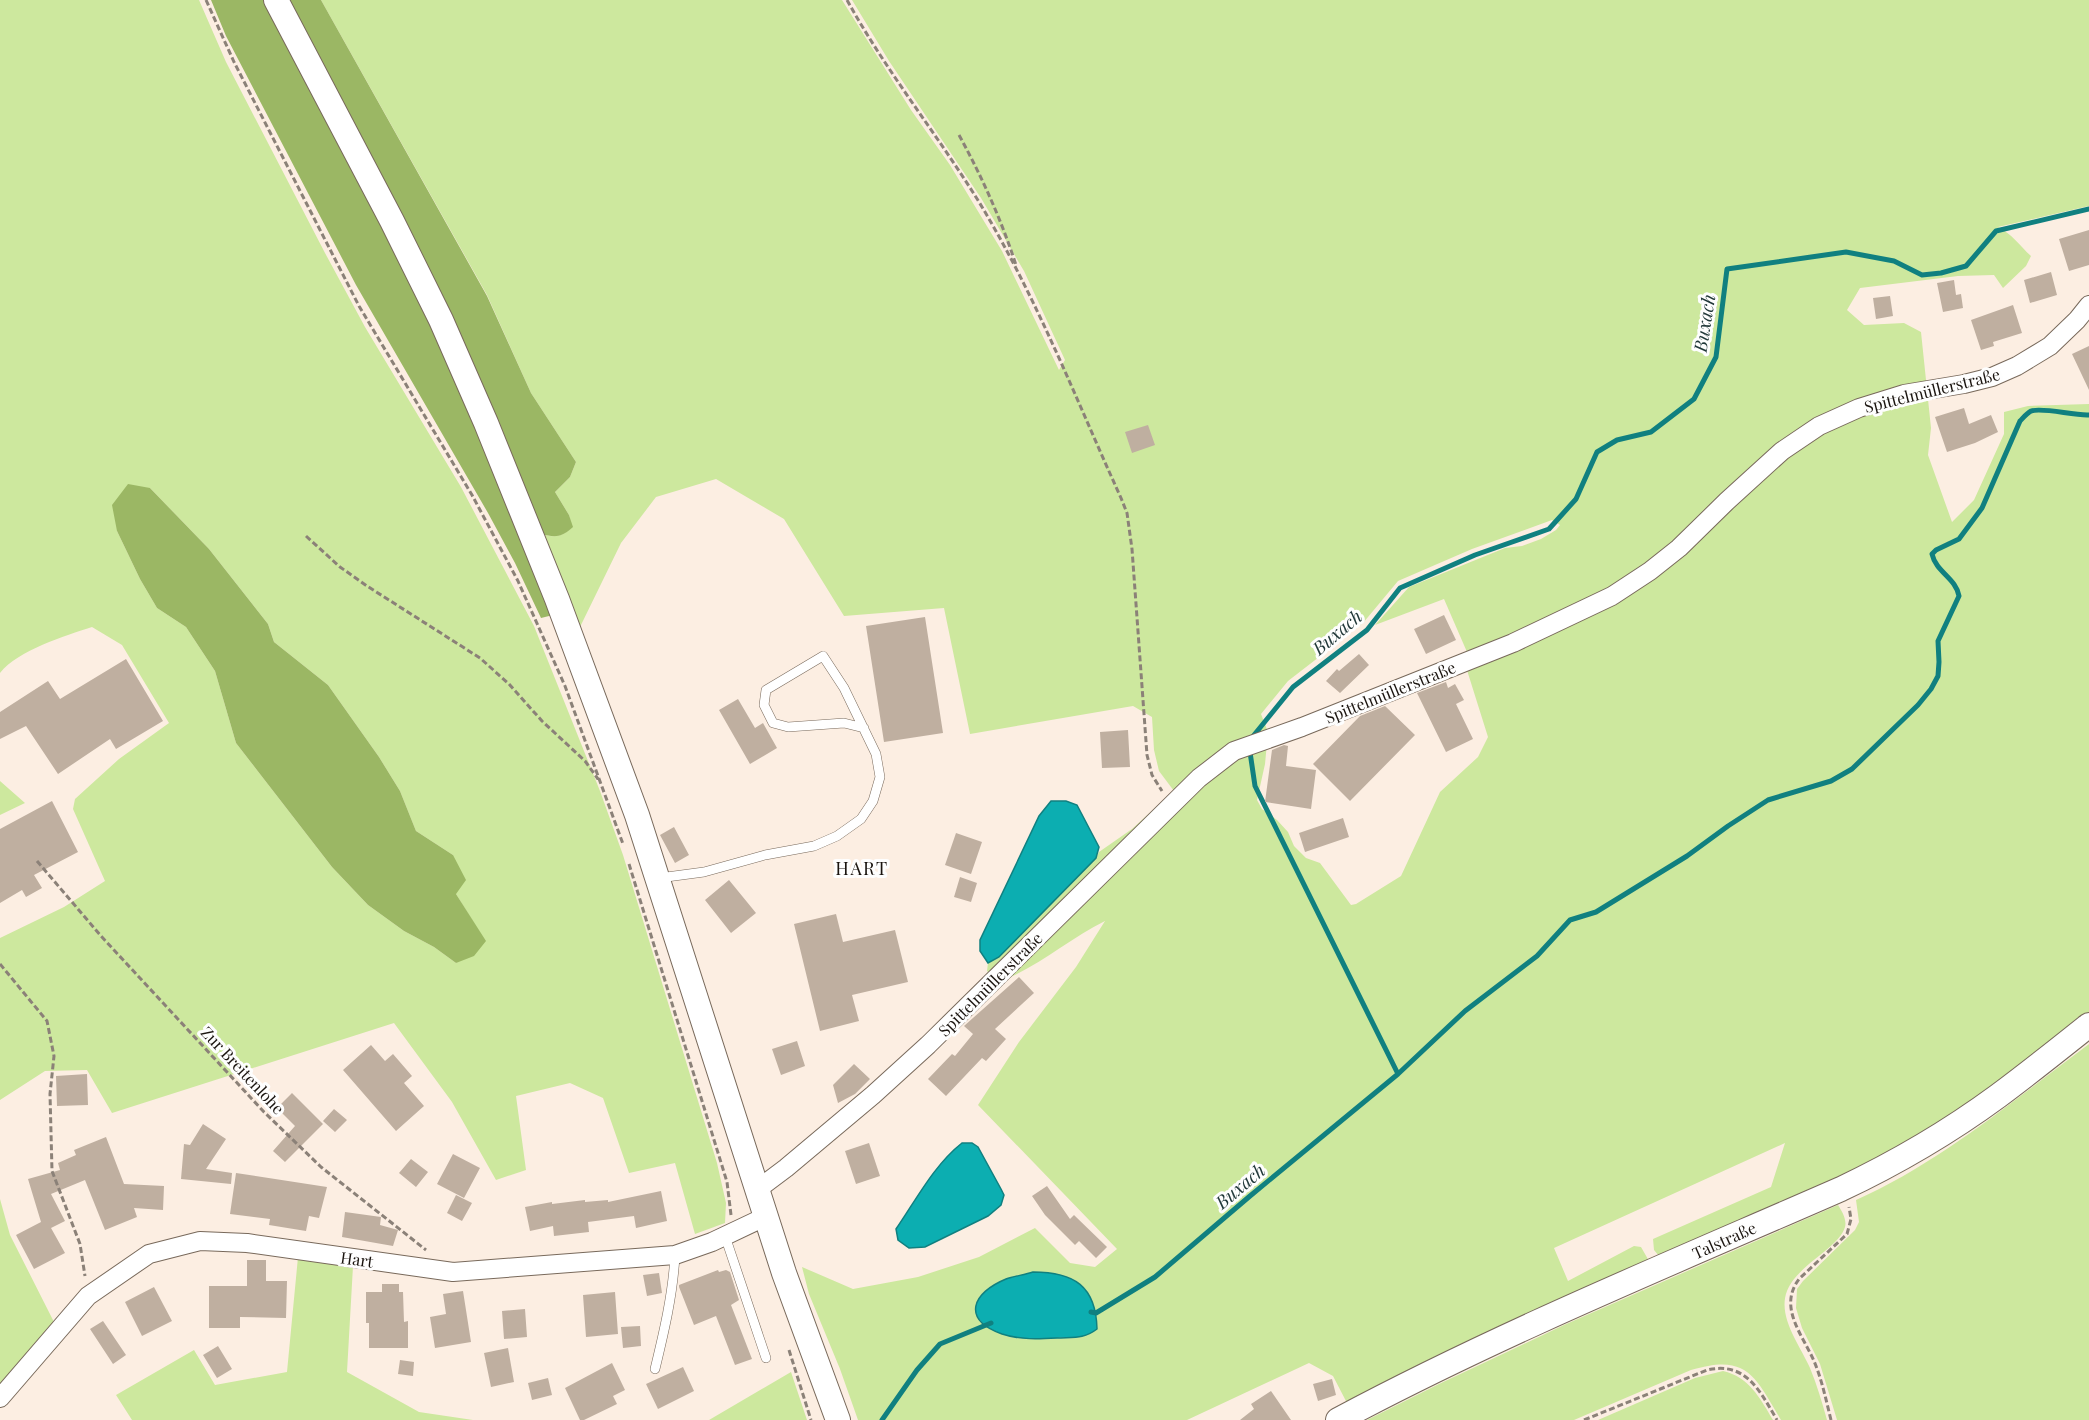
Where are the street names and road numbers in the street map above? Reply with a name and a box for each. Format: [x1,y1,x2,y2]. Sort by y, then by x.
street label: Spittelmüllerstraße [1862,363,2002,417]
street label: Spittelmüllerstraße [1322,656,1458,728]
street label: Spittelmüllerstraße [933,927,1047,1041]
street label: Zur Breitenlohe [197,1022,289,1118]
street label: Talstraße [1689,1217,1759,1263]
street label: Hart [339,1246,375,1272]

